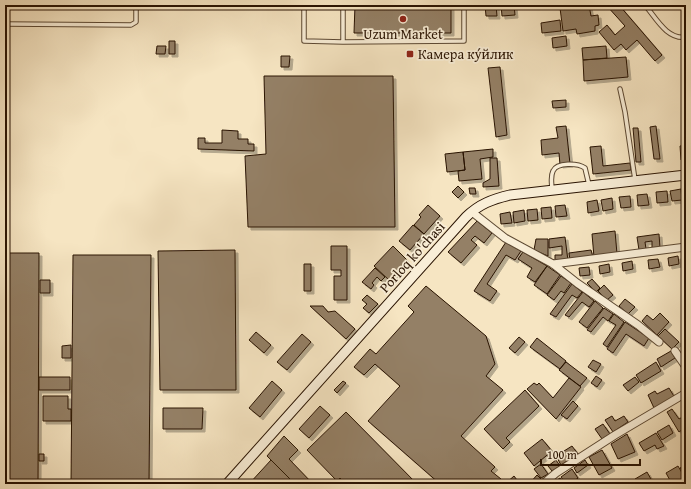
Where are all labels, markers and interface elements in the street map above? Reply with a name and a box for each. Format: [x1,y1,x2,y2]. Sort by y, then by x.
marker: Uzum Market [398,14,408,24]
place label: Uzum Market [363,24,443,44]
place label: Камера ку́йлик [418,44,514,64]
marker: Камера ку́йлик [405,49,415,59]
street label: Porloq ko'chasi [375,217,449,297]
scale bar [541,441,640,467]
text: 100 m [547,446,577,463]

